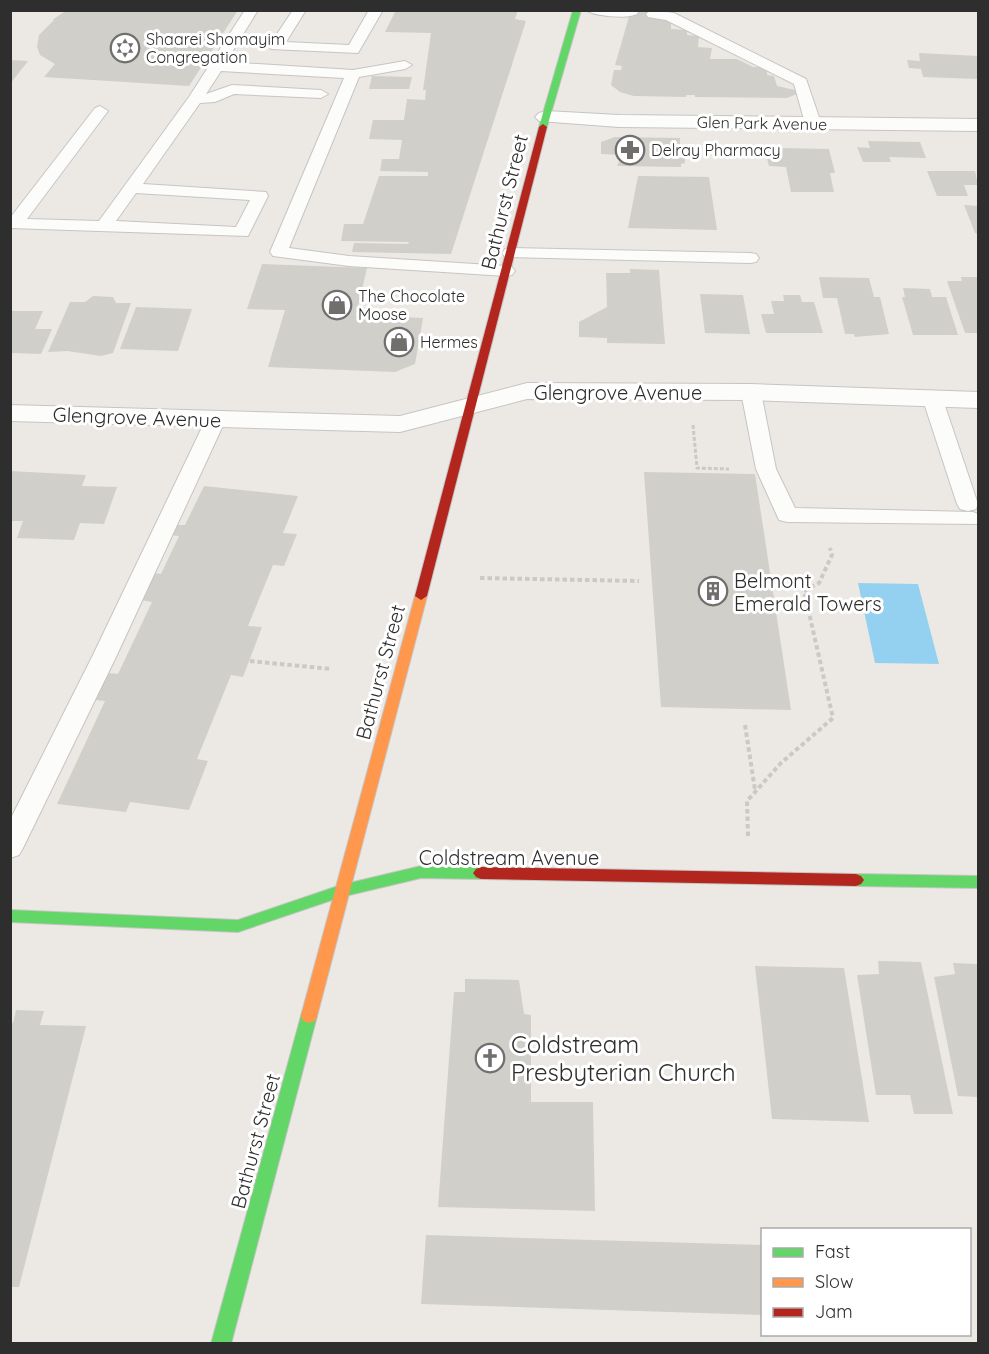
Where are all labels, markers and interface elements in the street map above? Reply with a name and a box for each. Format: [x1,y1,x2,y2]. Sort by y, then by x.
place label: Shaarei Shomayim Congregation [146,29,285,67]
synagogue icon: Shaarei Shomayim Congregation [109,32,141,64]
street label: Glen Park Avenue [697,112,827,134]
street label: Bathurst Street [475,132,533,272]
pharmacy icon: Delray Pharmacy [614,134,646,166]
place label: Delray Pharmacy [651,140,781,160]
place label: The Chocolate Moose [358,286,465,324]
shop icon: The Chocolate Moose [321,289,353,321]
shop icon: Hermes [383,326,415,358]
place label: Hermes [420,332,478,352]
street label: Glengrove Avenue [534,380,702,405]
street label: Glengrove Avenue [52,402,222,432]
place label: Belmont Emerald Towers [734,568,882,616]
building icon: Belmont Emerald Towers [697,575,729,607]
street label: Bathurst Street [350,602,410,742]
street label: Coldstream Avenue [419,845,599,870]
place label: Coldstream Presbyterian Church [511,1029,736,1087]
church icon: Coldstream Presbyterian Church [474,1042,506,1074]
street label: Bathurst Street [225,1071,285,1211]
legend [761,1228,971,1336]
text: Fast [815,1240,850,1263]
text: Slow [815,1270,853,1293]
text: Jam [815,1300,853,1323]

